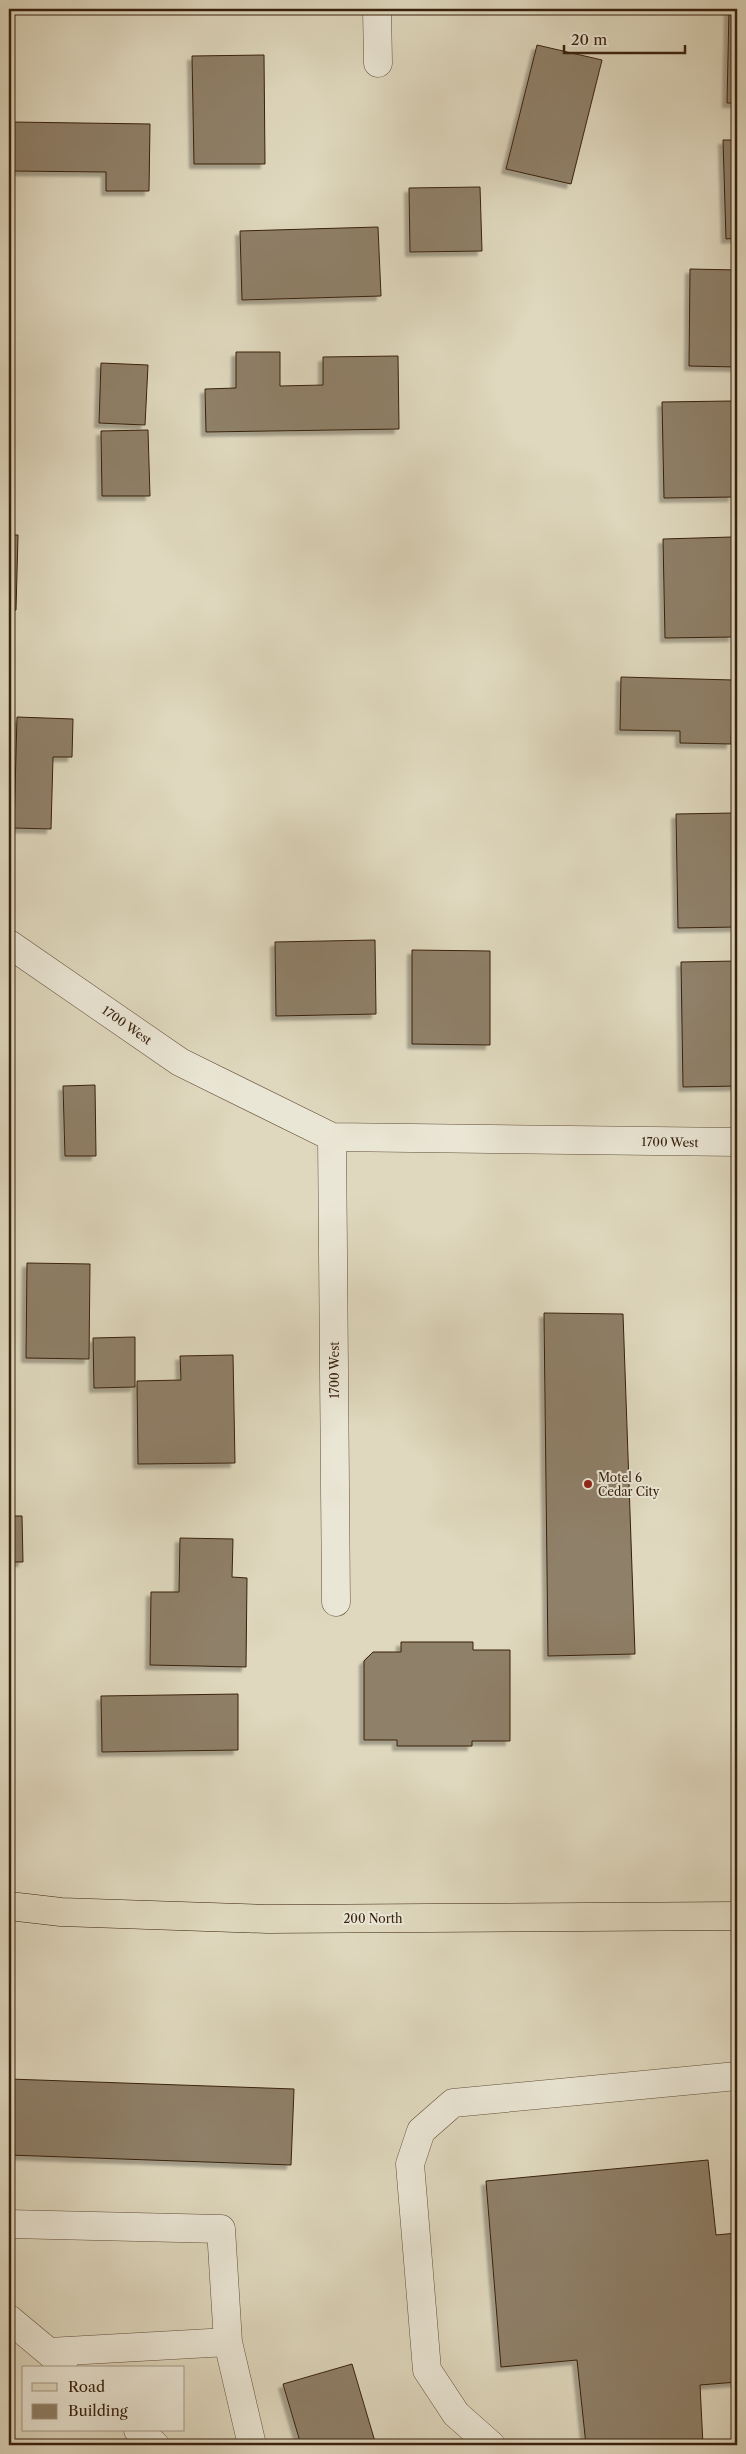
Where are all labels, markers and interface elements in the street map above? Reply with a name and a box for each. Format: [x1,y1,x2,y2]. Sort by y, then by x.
scale bar [564,22,685,54]
text: 20 m [571,30,607,49]
street label: 1700 West [99,1002,155,1048]
street label: 1700 West [641,1134,699,1150]
street label: 1700 West [327,1341,342,1399]
place label: Motel 6 Cedar City [598,1470,660,1499]
marker: Motel 6 Cedar City [582,1478,594,1490]
street label: 200 North [343,1911,403,1926]
legend [22,2366,185,2432]
text: Road [68,2377,105,2396]
text: Building [68,2401,128,2420]

